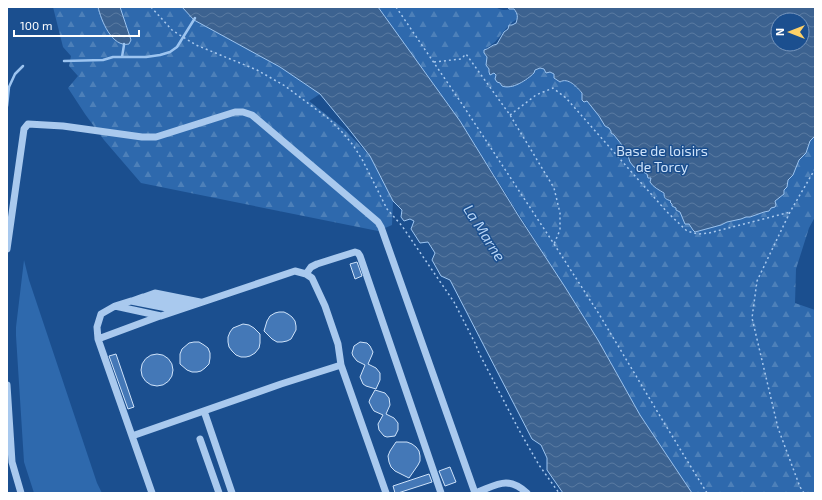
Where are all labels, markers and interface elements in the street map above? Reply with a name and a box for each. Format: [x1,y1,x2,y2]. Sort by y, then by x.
scale bar [14,12,139,38]
north arrow [770,12,810,52]
text: 100 m [20,18,52,32]
text: N [773,28,786,36]
park label: Base de loisirs de Torcy [616,142,708,175]
water label: La Marne [460,201,510,264]

